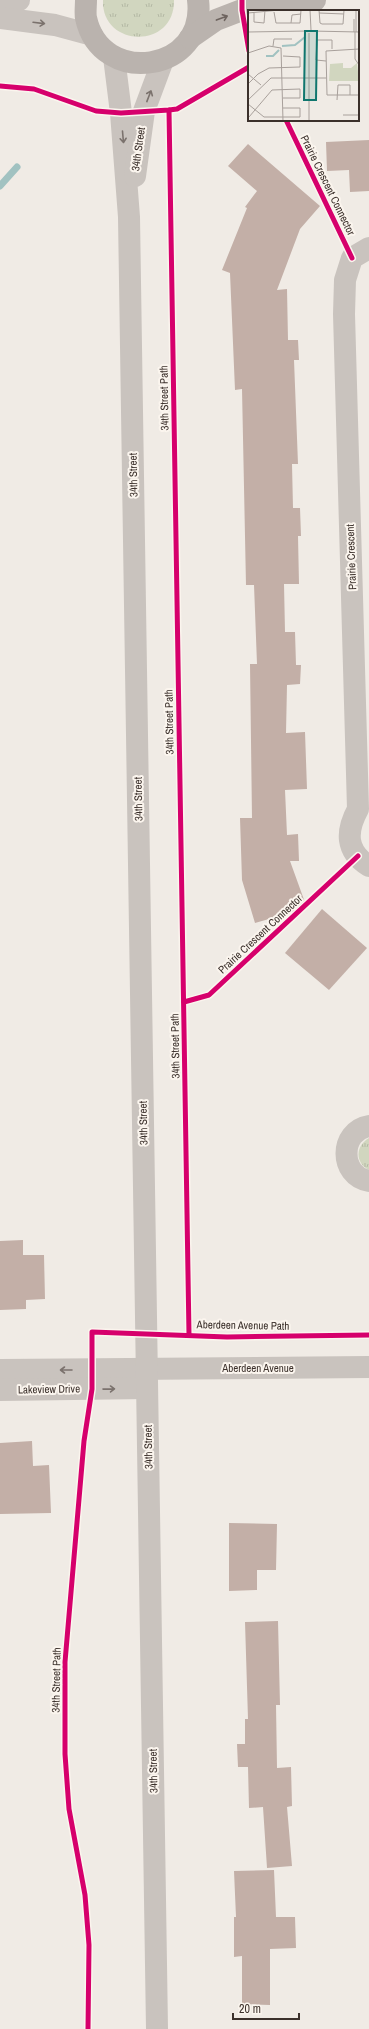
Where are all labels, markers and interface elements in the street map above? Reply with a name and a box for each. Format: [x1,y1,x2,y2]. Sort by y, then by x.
inset map [248,10,359,121]
one-way arrow [216,13,228,21]
one-way arrow [32,19,45,27]
one-way arrow [146,90,154,102]
street label: 34th Street [128,126,148,172]
one-way arrow [119,130,126,143]
street label: Prairie Crescent Connector [298,133,358,237]
street label: 34th Street Path [156,365,172,431]
street label: 34th Street [126,452,140,497]
street label: Prairie Crescent [343,523,359,590]
street label: 34th Street Path [161,689,177,755]
street label: 34th Street [131,776,145,821]
street label: Prairie Crescent Connector [215,891,305,977]
street label: 34th Street Path [167,1013,183,1079]
street label: 34th Street [136,1100,150,1145]
street label: Aberdeen Avenue Path [196,1317,289,1333]
street label: Aberdeen Avenue [221,1361,294,1375]
one-way arrow [60,1366,73,1374]
street label: Lakeview Drive [18,1381,80,1397]
one-way arrow [102,1385,115,1393]
street label: 34th Street [141,1424,155,1469]
street label: 34th Street Path [48,1647,64,1713]
street label: 34th Street [146,1748,160,1793]
scale bar [233,1995,299,2021]
text: 20 m [239,2001,261,2017]

